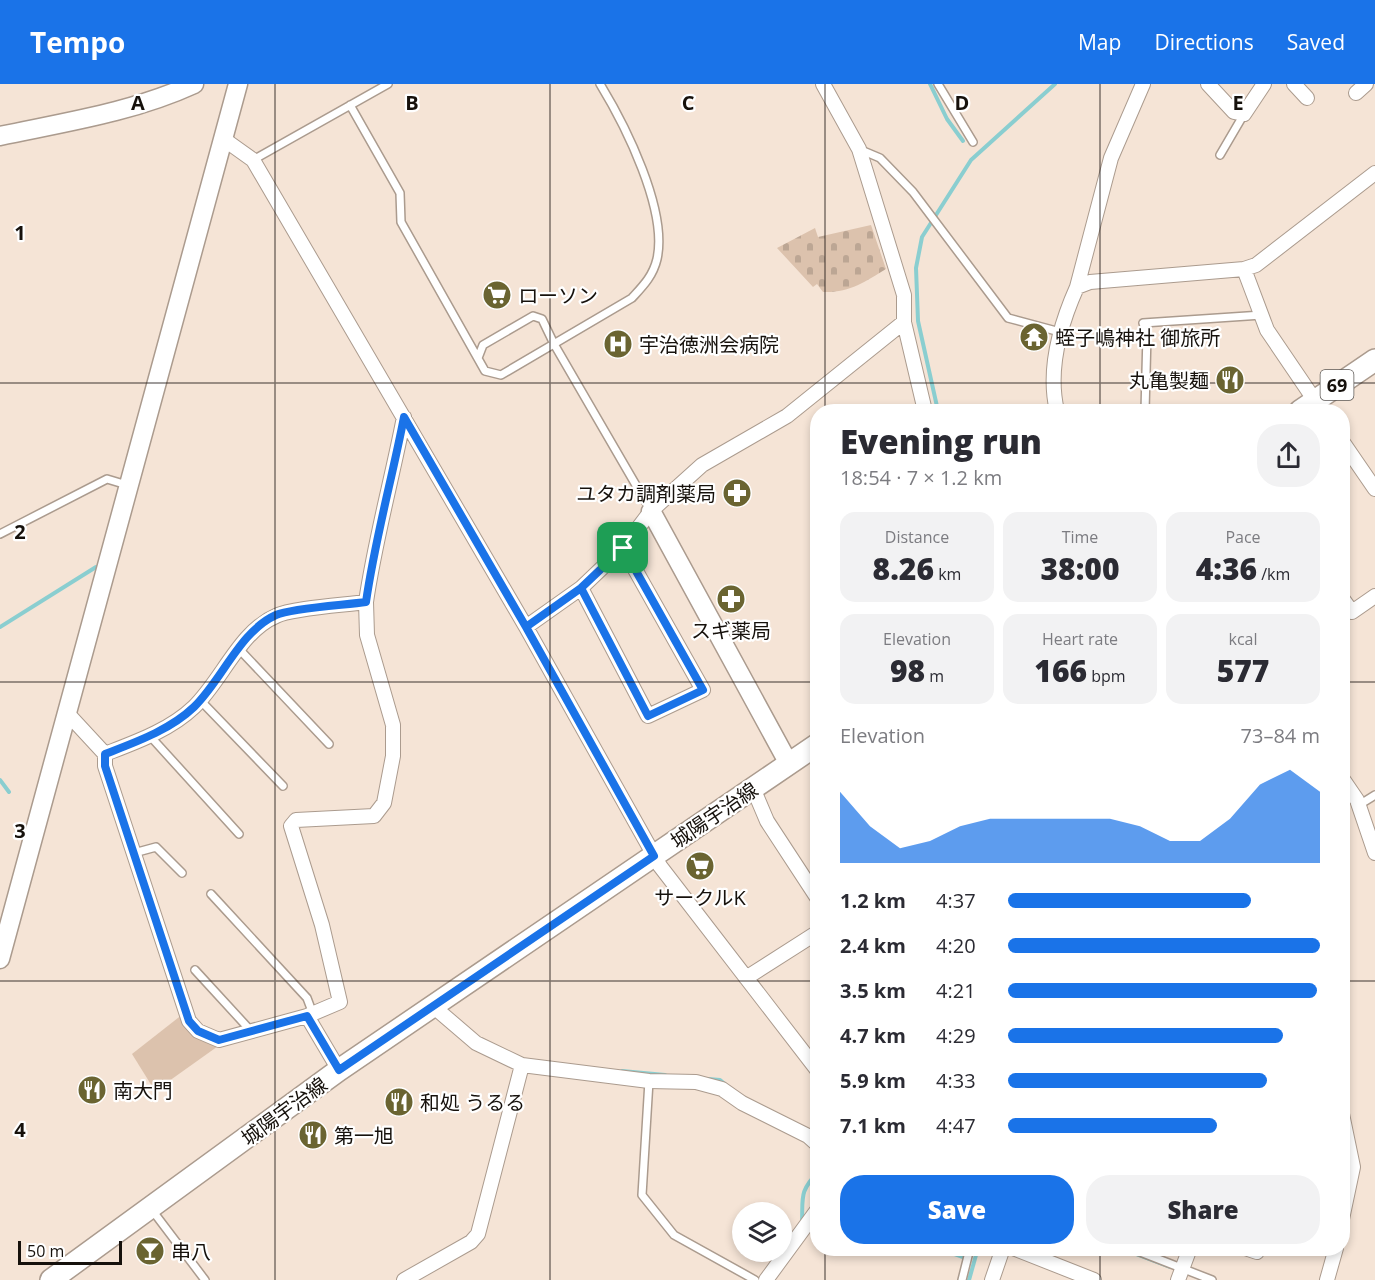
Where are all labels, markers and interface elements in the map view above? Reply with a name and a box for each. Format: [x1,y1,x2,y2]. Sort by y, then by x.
text: Tempo [30,23,125,61]
text: Map [1078,28,1121,56]
text: Directions [1154,28,1254,56]
text: Saved [1287,28,1345,56]
text: A [131,89,145,116]
text: B [405,89,419,116]
text: C [682,89,695,116]
text: D [955,89,969,116]
text: E [1232,89,1244,116]
text: 1 [14,219,26,246]
supermarket icon: ローソン [481,279,513,311]
place label: ローソン [518,282,598,309]
temple icon: 蛭子嶋神社 御旅所 [1018,321,1050,353]
place label: 蛭子嶋神社 御旅所 [1055,324,1220,351]
hospital icon: 宇治徳洲会病院 [602,328,634,360]
place label: 宇治徳洲会病院 [639,331,779,358]
restaurant icon: 丸亀製麺 [1214,364,1246,396]
place label: 丸亀製麺 [1129,367,1209,394]
road number: 69 [1320,370,1354,400]
text: Evening run [840,419,1042,464]
button: share [1257,424,1320,487]
text: 18:54 · 7 × 1.2 km [840,464,1002,491]
pharmacy icon: ユタカ調剤薬局 [721,477,753,509]
place label: ユタカ調剤薬局 [576,480,716,507]
text: 2 [14,518,26,545]
pin [597,522,648,573]
text: Distance [885,526,949,548]
text: Time [1062,526,1098,548]
text: Pace [1225,526,1261,548]
icon: arrive [606,531,639,564]
text: 8.26 [873,548,934,589]
text: 38:00 [1041,548,1119,589]
text: 4:36 [1196,548,1257,589]
text: km [934,563,961,585]
text: /km [1257,563,1290,585]
pharmacy icon: スギ薬局 [715,583,747,615]
place label: スギ薬局 [691,617,771,644]
text: Elevation [883,628,951,650]
text: Heart rate [1042,628,1118,650]
text: kcal [1229,628,1258,650]
text: 98 [890,650,925,691]
text: 166 [1034,650,1087,691]
text: 577 [1217,650,1269,691]
text: m [925,665,944,687]
text: bpm [1087,665,1126,687]
text: Elevation [840,722,925,749]
text: 73–84 m [1241,722,1320,749]
street label: 城陽宇治線 [665,776,763,854]
text: 3 [14,817,26,844]
supermarket icon: サークルK [684,850,716,882]
place label: サークルK [654,884,747,911]
text: 1.2 km [840,887,906,914]
text: 4:37 [936,887,976,914]
text: 2.4 km [840,932,906,959]
text: 4:20 [936,932,976,959]
text: 3.5 km [840,977,906,1004]
text: 4:21 [936,977,976,1004]
text: 4.7 km [840,1022,906,1049]
text: 4:29 [936,1022,976,1049]
text: 5.9 km [840,1067,906,1094]
text: 4:33 [936,1067,976,1094]
street label: 城陽宇治線 [236,1071,332,1151]
restaurant icon: 南大門 [76,1074,108,1106]
place label: 南大門 [113,1077,173,1104]
restaurant icon: 和処 うるる [383,1086,415,1118]
place label: 和処 うるる [420,1089,525,1116]
text: 7.1 km [840,1112,906,1139]
text: 4:47 [936,1112,976,1139]
text: 4 [14,1116,26,1143]
restaurant icon: 第一旭 [297,1119,329,1151]
place label: 第一旭 [334,1122,394,1149]
button: Save [840,1175,1074,1244]
button: Share [1086,1175,1320,1244]
map controls [732,1202,792,1262]
button: layers [732,1202,792,1262]
bar icon: 串八 [134,1235,166,1267]
scale bar [18,1238,122,1266]
place label: 串八 [171,1238,211,1265]
text: 50 m [27,1240,64,1262]

